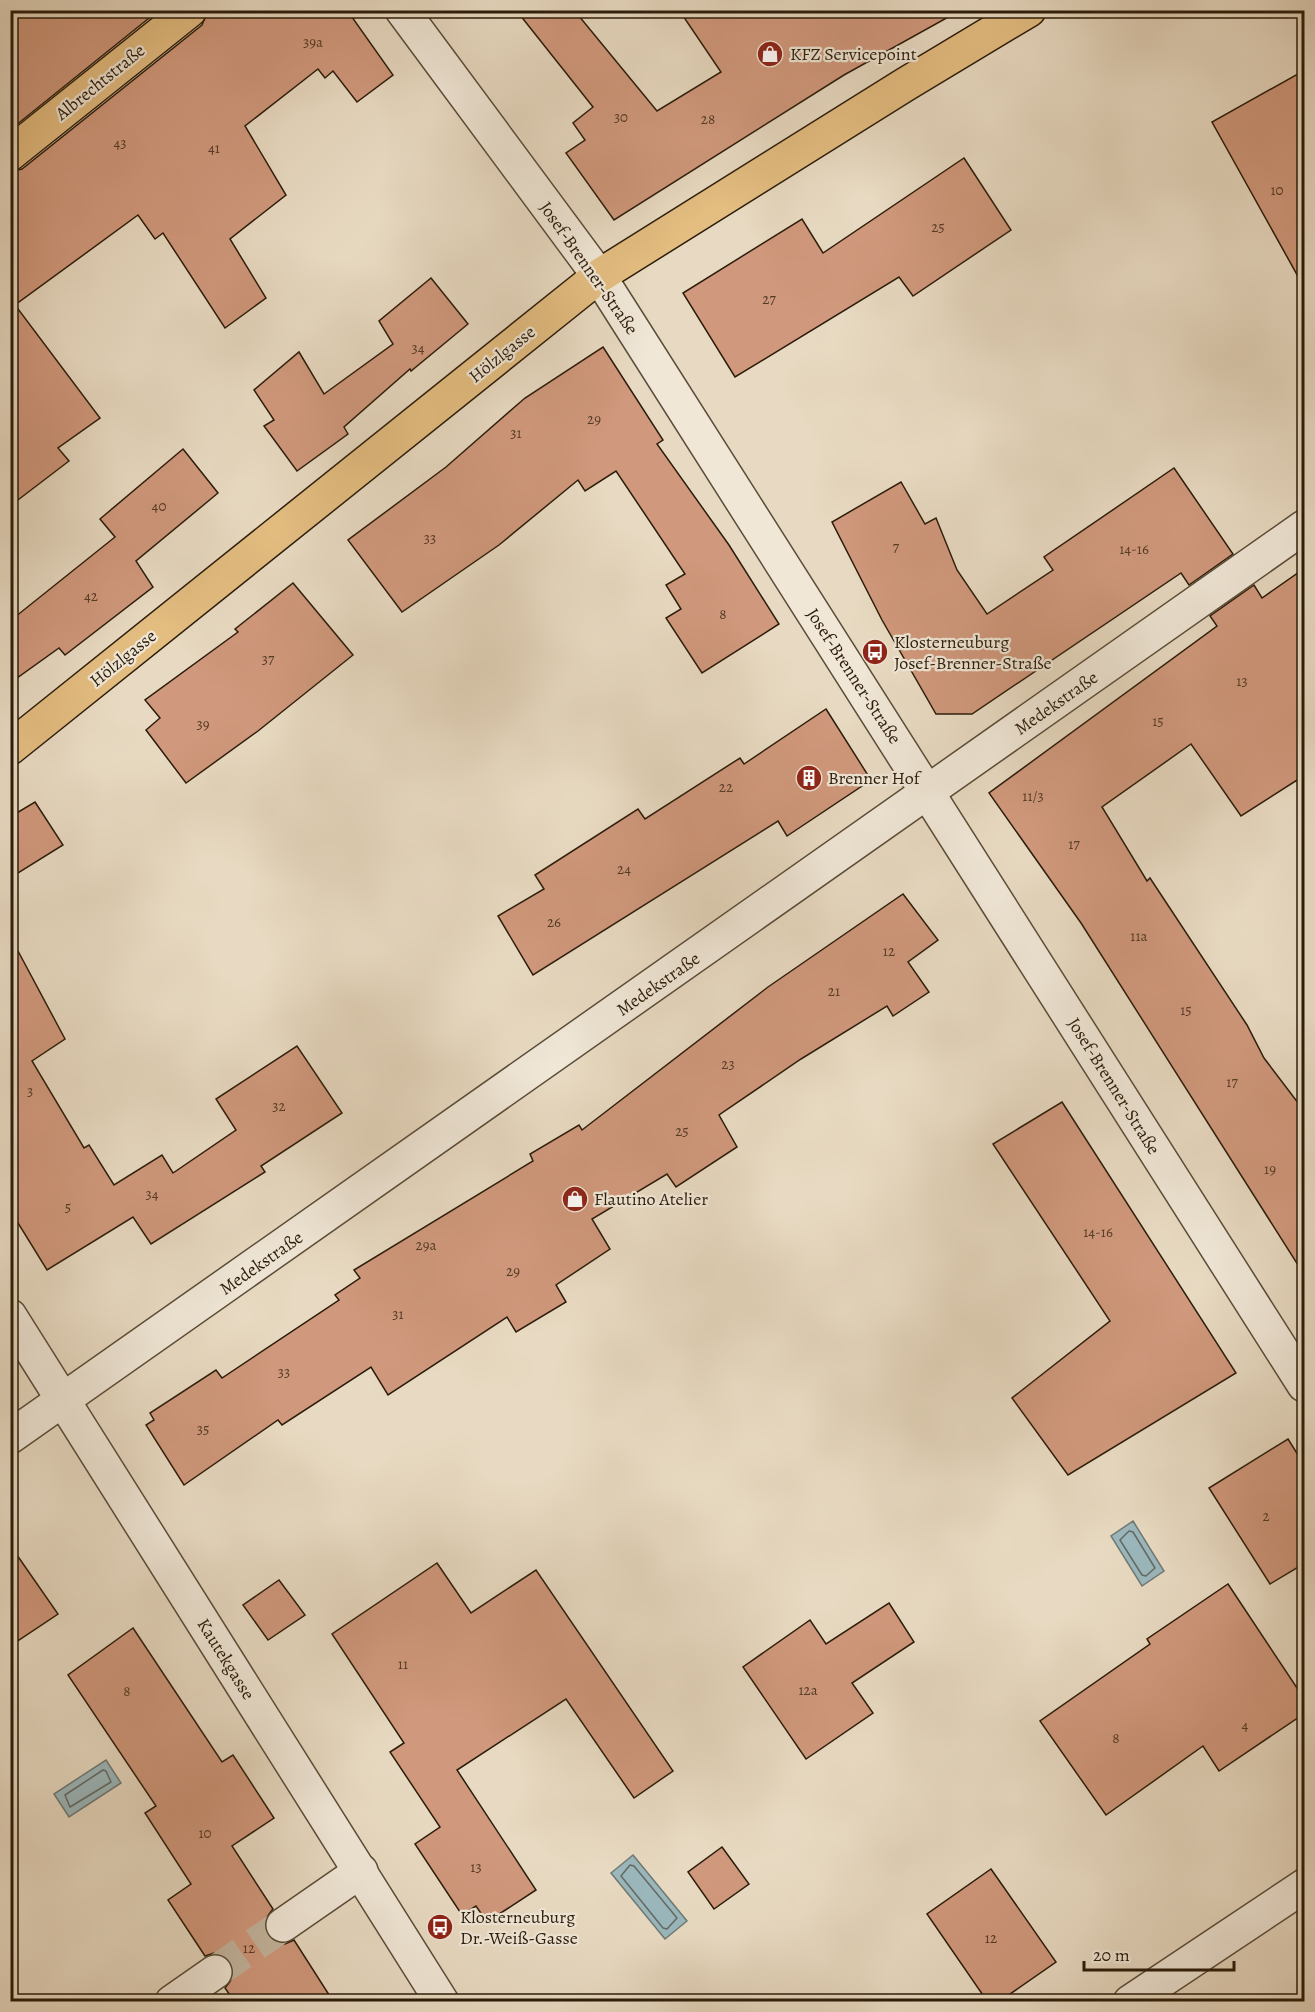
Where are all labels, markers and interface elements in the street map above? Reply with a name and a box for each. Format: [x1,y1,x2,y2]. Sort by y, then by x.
house number: 39a [303,32,323,52]
street label: Albrechtstraße [49,38,150,126]
shop icon: KFZ Servicepoint [755,39,785,69]
place label: KFZ Servicepoint [790,42,917,66]
house number: 30 [614,107,628,127]
house number: 28 [701,109,715,129]
house number: 43 [113,133,127,153]
house number: 41 [208,138,220,158]
house number: 10 [1270,180,1284,200]
street label: Josef-Brenner-Straße [534,197,644,339]
house number: 25 [931,217,945,237]
house number: 27 [762,289,776,309]
street label: Hölzlgasse [464,320,540,388]
house number: 34 [411,338,425,358]
house number: 29 [587,409,601,429]
house number: 31 [510,423,522,443]
house number: 40 [152,496,166,516]
house number: 33 [424,528,436,548]
house number: 7 [893,537,900,557]
house number: 14-16 [1119,539,1149,559]
house number: 42 [84,586,98,606]
street label: Josef-Brenner-Straße [801,603,907,749]
house number: 8 [719,604,727,624]
street label: Hölzlgasse [85,624,161,692]
place label: Klosterneuburg Josef-Brenner-Straße [894,630,1051,675]
bus stop icon: Klosterneuburg Josef-Brenner-Straße [860,637,890,667]
house number: 37 [262,649,275,669]
street label: Medekstraße [1010,665,1102,741]
house number: 13 [1236,671,1248,691]
house number: 15 [1152,711,1164,731]
house number: 39 [196,714,210,734]
building icon: Brenner Hof [794,763,824,793]
place label: Brenner Hof [828,766,923,790]
house number: 22 [719,777,733,797]
house number: 11/3 [1022,786,1044,806]
house number: 17 [1068,834,1080,854]
house number: 24 [617,859,631,879]
house number: 26 [547,912,561,932]
house number: 11a [1130,926,1148,946]
house number: 12 [883,941,895,961]
street label: Medekstraße [612,946,704,1022]
house number: 21 [828,981,840,1001]
house number: 15 [1180,1000,1192,1020]
street label: Josef-Brenner-Straße [1062,1013,1166,1159]
house number: 23 [721,1054,735,1074]
house number: 17 [1226,1072,1238,1092]
house number: 3 [27,1081,33,1101]
house number: 32 [272,1096,286,1116]
house number: 25 [675,1121,689,1141]
house number: 19 [1264,1159,1276,1179]
house number: 34 [145,1184,159,1204]
shop icon: Flautino Atelier [560,1184,590,1214]
place label: Flautino Atelier [594,1187,708,1211]
house number: 5 [65,1197,71,1217]
house number: 14-16 [1083,1222,1113,1242]
street label: Medekstraße [215,1225,307,1301]
house number: 29a [416,1235,436,1255]
house number: 29 [506,1261,520,1281]
house number: 31 [392,1304,404,1324]
house number: 33 [278,1362,290,1382]
house number: 35 [197,1419,209,1439]
house number: 2 [1262,1506,1270,1526]
street label: Kautekgasse [192,1614,260,1704]
house number: 11 [398,1654,408,1674]
house number: 12a [798,1680,818,1700]
house number: 8 [123,1681,131,1701]
house number: 4 [1242,1715,1249,1735]
house number: 8 [1112,1728,1120,1748]
house number: 10 [198,1823,212,1843]
house number: 13 [470,1857,482,1877]
place label: Klosterneuburg Dr.-Weiß-Gasse [460,1905,578,1950]
bus stop icon: Klosterneuburg Dr.-Weiß-Gasse [425,1912,455,1942]
house number: 12 [985,1928,997,1948]
scale bar [1084,1934,1234,1972]
house number: 12 [243,1938,255,1958]
text: 20 m [1093,1943,1130,1967]

